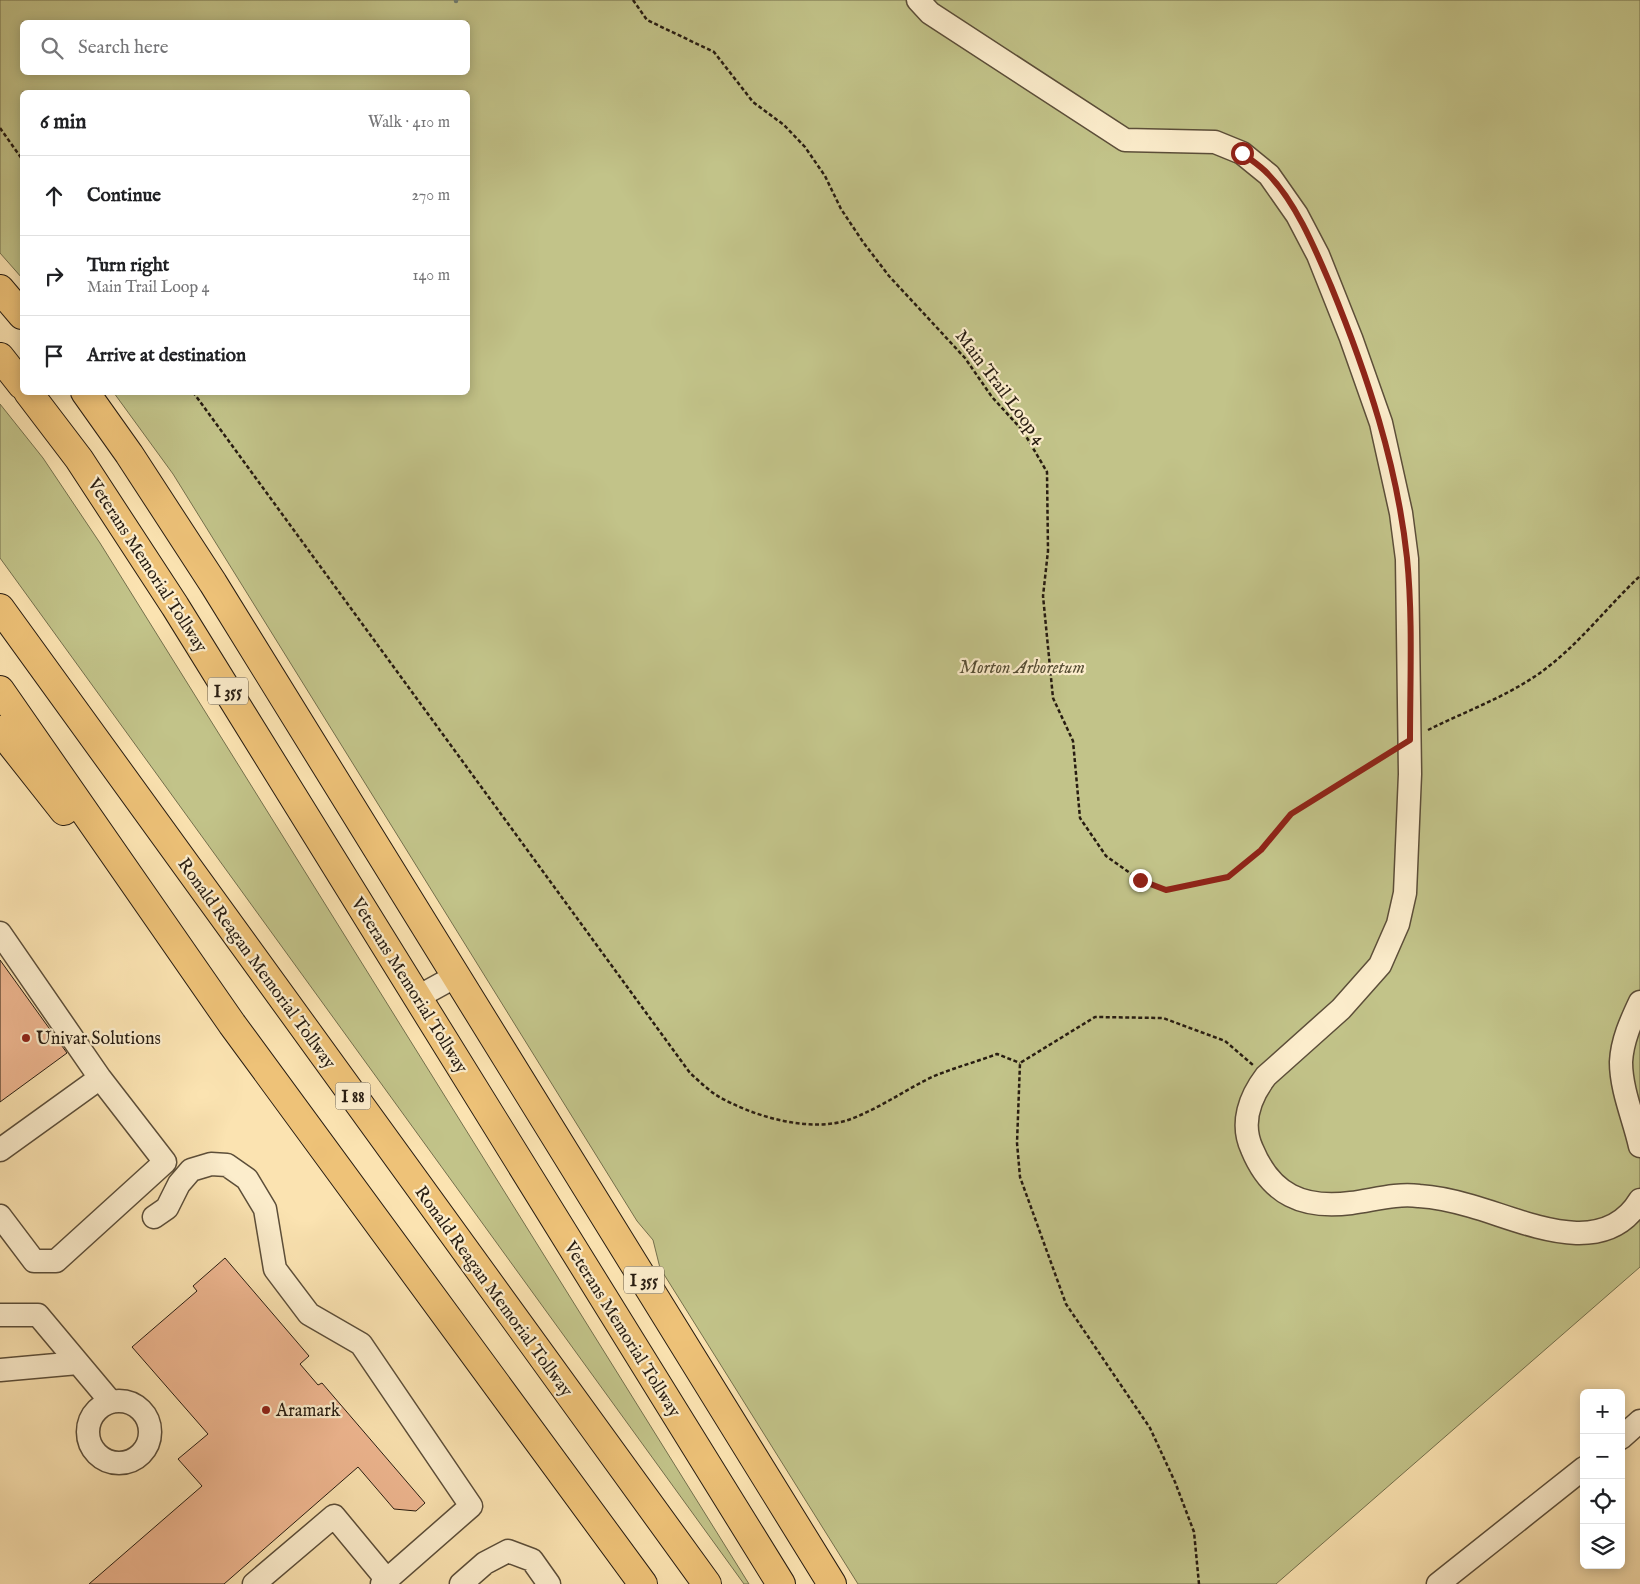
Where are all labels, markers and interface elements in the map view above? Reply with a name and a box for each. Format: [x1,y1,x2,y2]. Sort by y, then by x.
search box [20,20,470,75]
icon: search [38,34,66,62]
text: Search here [78,36,169,60]
text: 6 min [40,109,86,136]
text: Walk · 410 m [368,113,450,133]
route start [1231,142,1254,165]
icon: ahead [40,182,68,210]
text: Continue [87,184,161,208]
text: 270 m [411,186,450,206]
text: Turn right [87,254,169,278]
icon: right [40,262,68,290]
text: 140 m [412,266,450,286]
text: Main Trail Loop 4 [87,278,209,298]
street label: Main Trail Loop 4 [949,326,1051,450]
icon: arrive [40,342,68,370]
text: Arrive at destination [87,344,246,368]
street label: Veterans Memorial Tollway [81,473,212,657]
park label: Morton Arboretum [959,657,1085,680]
road number: I 355 [208,678,248,704]
street label: Ronald Reagan Memorial Tollway [171,854,340,1074]
route end [1129,869,1152,892]
street label: Veterans Memorial Tollway [345,893,472,1078]
place label: Univar Solutions [36,1028,161,1051]
marker: Univar Solutions [20,1032,32,1044]
road number: I 88 [336,1082,370,1110]
street label: Ronald Reagan Memorial Tollway [408,1182,577,1402]
street label: Veterans Memorial Tollway [558,1237,685,1422]
road number: I 355 [624,1266,664,1294]
map controls [1580,1389,1625,1569]
button: + [1580,1389,1625,1434]
place label: Aramark [275,1400,341,1423]
marker: Aramark [260,1404,272,1416]
button: − [1580,1434,1625,1479]
button: locate [1580,1479,1625,1524]
button: layers [1580,1524,1625,1569]

